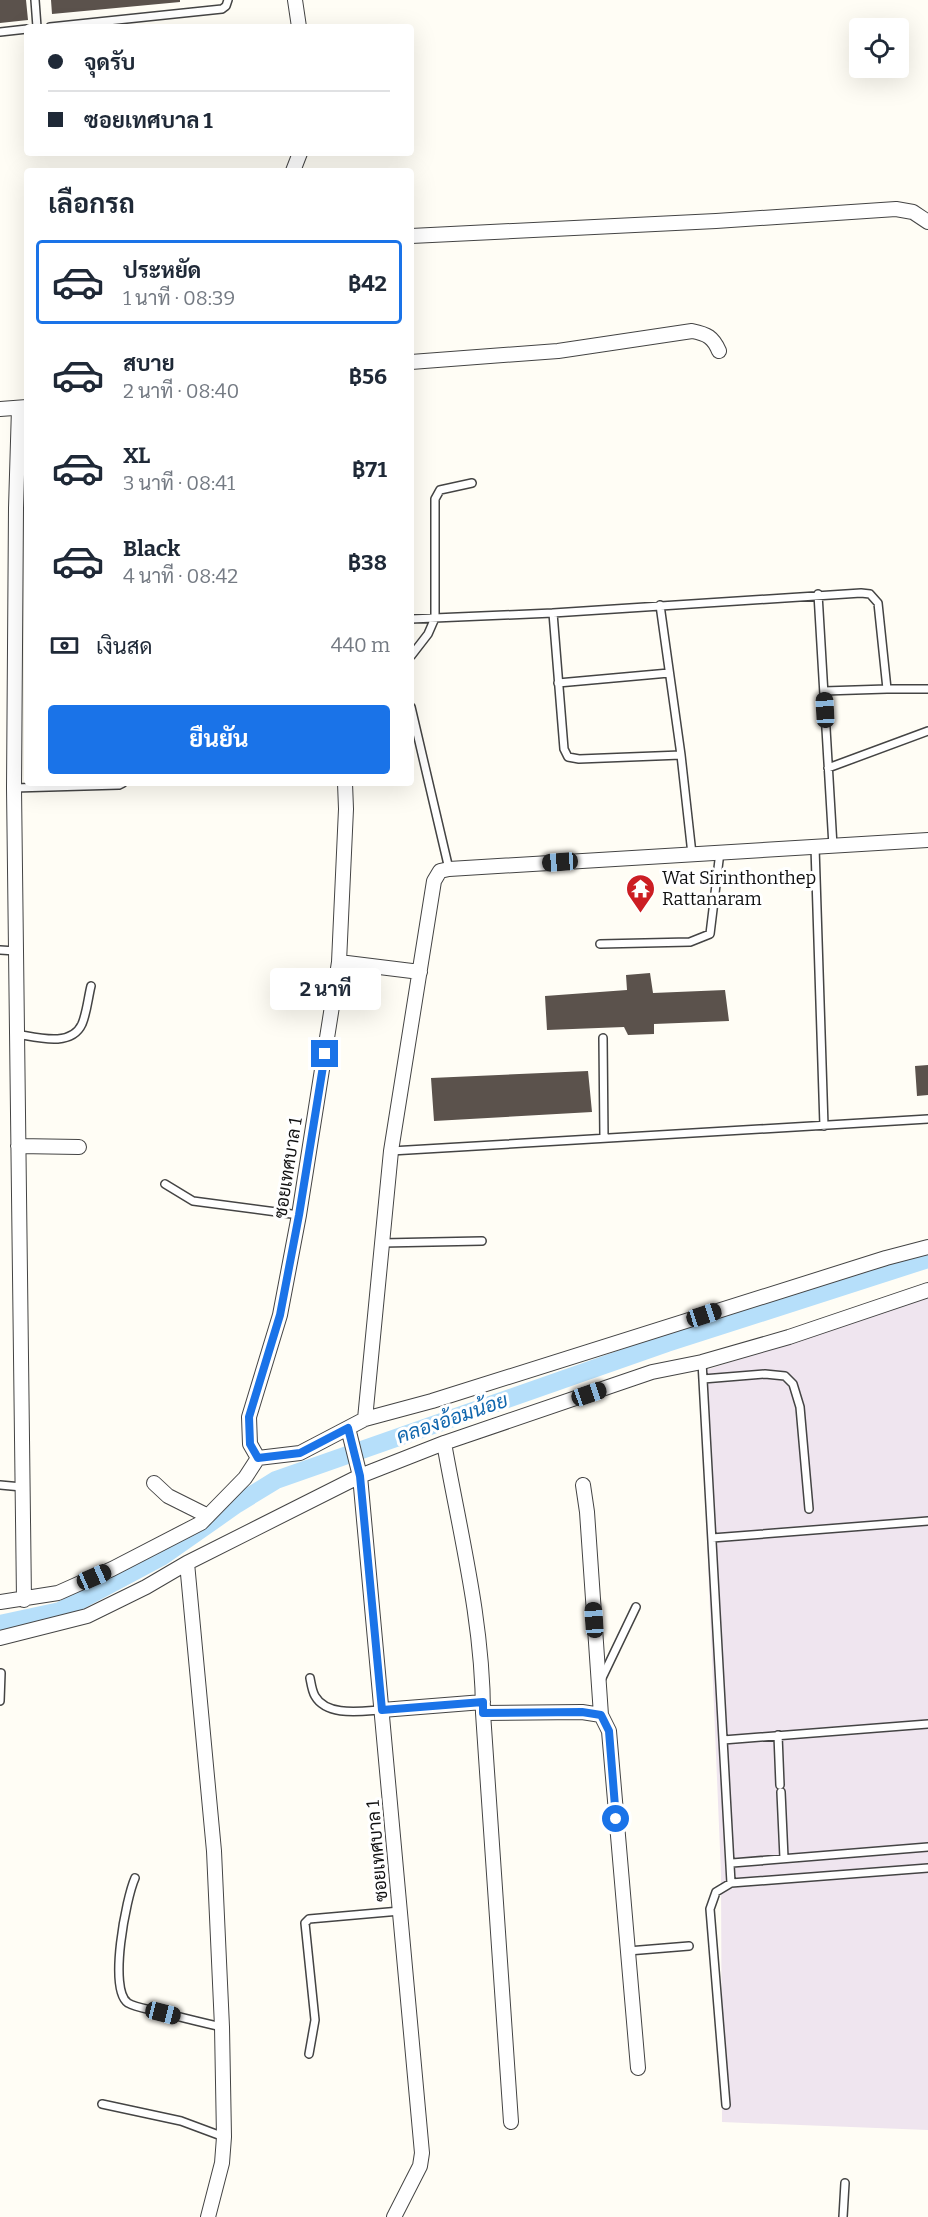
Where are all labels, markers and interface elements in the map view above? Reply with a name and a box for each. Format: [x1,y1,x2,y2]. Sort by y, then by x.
map controls [849,18,909,78]
button: locate [849,18,909,78]
text: จุดรับ [84,49,135,76]
text: ซอยเทศบาล 1 [84,107,213,134]
text: เลือกรถ [48,188,135,220]
icon: car [51,255,105,309]
text: ประหยัด [123,257,201,284]
text: ฿42 [348,270,387,297]
text: 1 นาที · 08:39 [123,286,235,310]
icon: car [51,348,105,402]
text: สบาย [123,350,175,377]
text: ฿56 [349,363,387,390]
text: 2 นาที · 08:40 [123,379,239,403]
icon: car [51,441,105,495]
text: XL [123,442,150,469]
text: ฿71 [352,456,387,483]
text: 3 นาที · 08:41 [123,471,235,495]
icon: car [51,534,105,588]
text: Black [123,535,180,562]
text: ฿38 [348,549,387,576]
text: 4 นาที · 08:42 [123,564,238,588]
icon: cash [48,629,81,662]
text: เงินสด [96,633,153,660]
text: 440 m [331,633,390,657]
car [815,692,835,728]
button: ยืนยัน [48,705,390,774]
car [541,852,579,872]
place label: Wat Sirinthonthep Rattanaram [662,867,816,910]
temple icon: Wat Sirinthonthep Rattanaram [625,872,657,914]
callout: 2 นาที [270,967,380,1009]
text: 2 นาที [300,977,351,1001]
route end [311,1040,338,1067]
street label: ซอยเทศบาล 1 [269,1115,307,1220]
car [684,1301,724,1329]
car [569,1380,609,1408]
water label: คลองอ้อมน้อย [393,1387,511,1448]
car [74,1561,114,1593]
car [584,1601,604,1639]
street label: ซอยเทศบาล 1 [362,1799,392,1903]
route start [602,1805,629,1832]
car [143,2000,183,2026]

